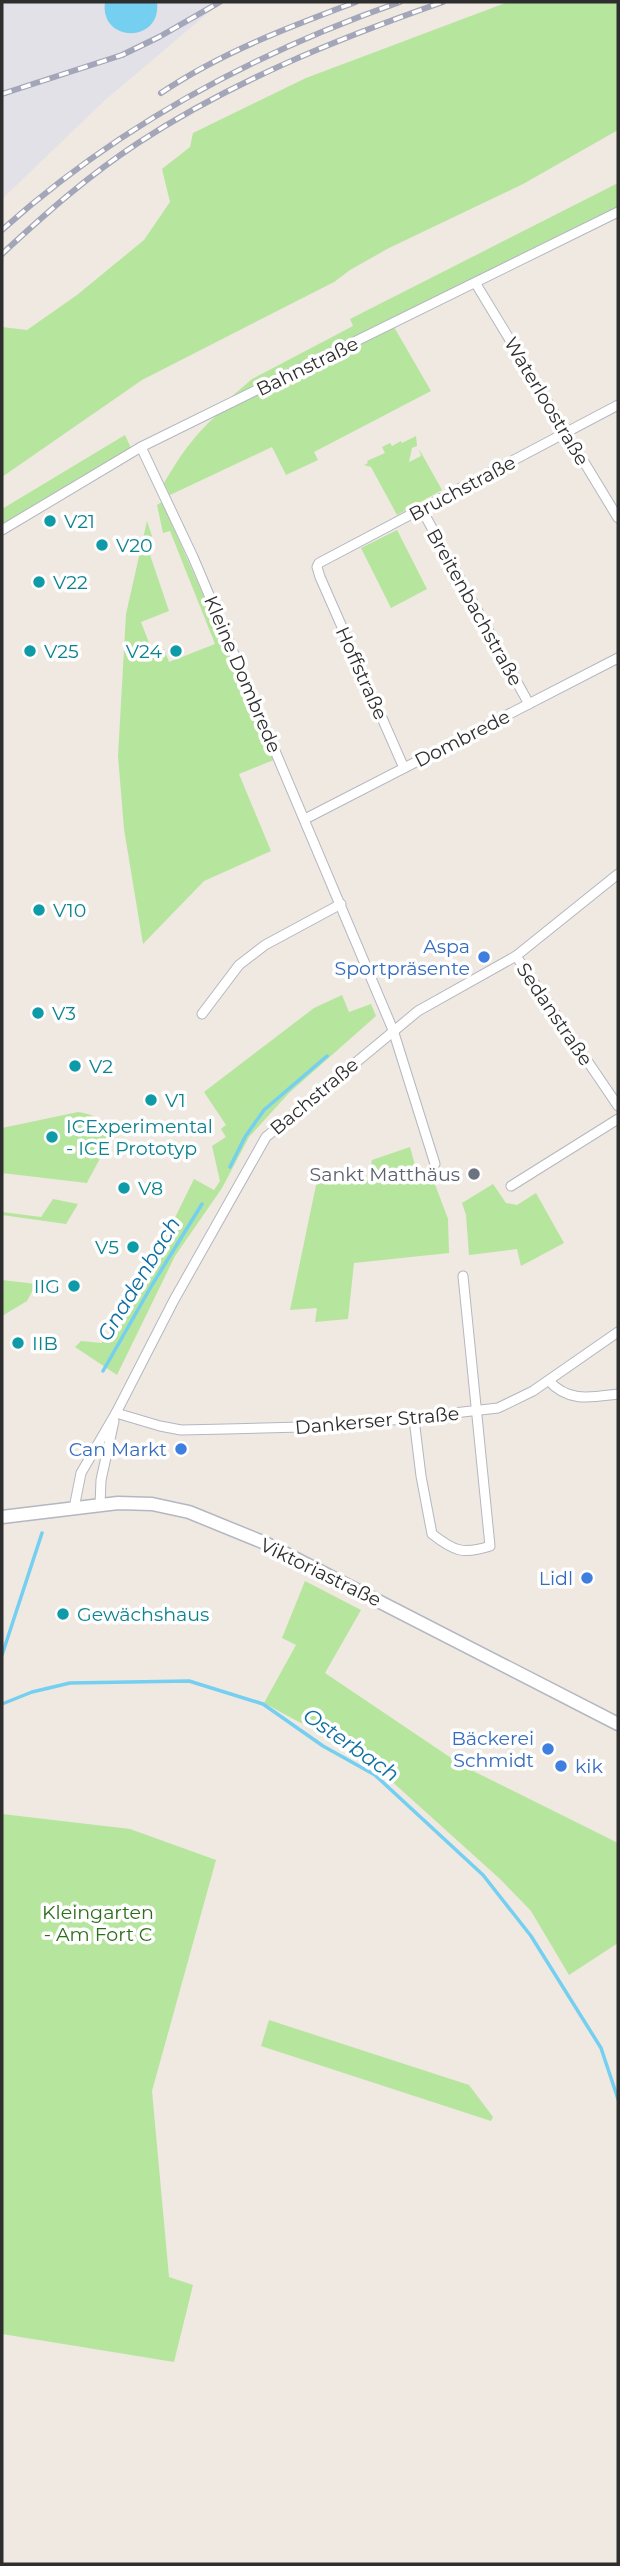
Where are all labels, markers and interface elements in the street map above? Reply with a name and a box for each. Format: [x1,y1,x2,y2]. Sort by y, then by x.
street label: Bahnstraße [253,332,362,401]
street label: Waterloostraße [499,333,594,470]
street label: Bruchstraße [405,451,519,526]
place label: V21 [64,510,95,533]
marker: V21 [42,513,58,529]
street label: Breitenbachstraße [422,525,527,690]
place label: V20 [116,534,153,557]
marker: V20 [94,537,110,553]
place label: V22 [53,571,88,594]
marker: V22 [31,574,47,590]
street label: Kleine Dombrede [199,592,286,756]
street label: Hoffstraße [331,623,392,723]
place label: V25 [44,640,79,663]
place label: V24 [126,640,162,663]
marker: V25 [22,643,38,659]
marker: V24 [168,643,184,659]
street label: Dombrede [411,705,514,772]
place label: V10 [53,899,86,922]
marker: V10 [31,902,47,918]
place label: Aspa Sportpräsente [335,935,470,980]
marker: Aspa Sportpräsente [476,949,492,965]
street label: Sedanstraße [512,958,597,1070]
place label: V3 [52,1002,76,1025]
marker: V3 [30,1005,46,1021]
street label: Bachstraße [266,1053,363,1140]
place label: V2 [89,1055,113,1078]
marker: V2 [67,1058,83,1074]
place label: V1 [165,1089,186,1112]
marker: V1 [143,1092,159,1108]
place label: ICExperimental - ICE Prototyp [66,1115,213,1160]
marker: ICExperimental - ICE Prototyp [44,1129,60,1145]
place label: Sankt Matthäus [310,1163,460,1186]
marker: Sankt Matthäus [466,1166,482,1182]
place label: V8 [138,1177,163,1200]
marker: V8 [116,1180,132,1196]
water label: Gnadenbach [92,1212,185,1345]
place label: V5 [95,1236,119,1259]
marker: V5 [125,1239,141,1255]
place label: IIG [34,1275,60,1298]
marker: IIG [66,1278,82,1294]
place label: IIB [32,1332,58,1355]
marker: IIB [10,1335,26,1351]
street label: Dankerser Straße [294,1402,460,1439]
place label: Can Markt [69,1438,167,1461]
marker: Can Markt [173,1441,189,1457]
street label: Viktoriastraße [257,1533,385,1612]
place label: Lidl [539,1567,573,1590]
marker: Lidl [579,1570,595,1586]
place label: Gewächshaus [77,1603,209,1626]
marker: Gewächshaus [55,1606,71,1622]
water label: Osterbach [299,1702,404,1787]
place label: Bäckerei Schmidt [452,1727,534,1772]
marker: Bäckerei Schmidt [540,1741,556,1757]
place label: kik [575,1755,603,1778]
marker: kik [553,1758,569,1774]
park label: Kleingarten - Am Fort C [42,1901,154,1946]

